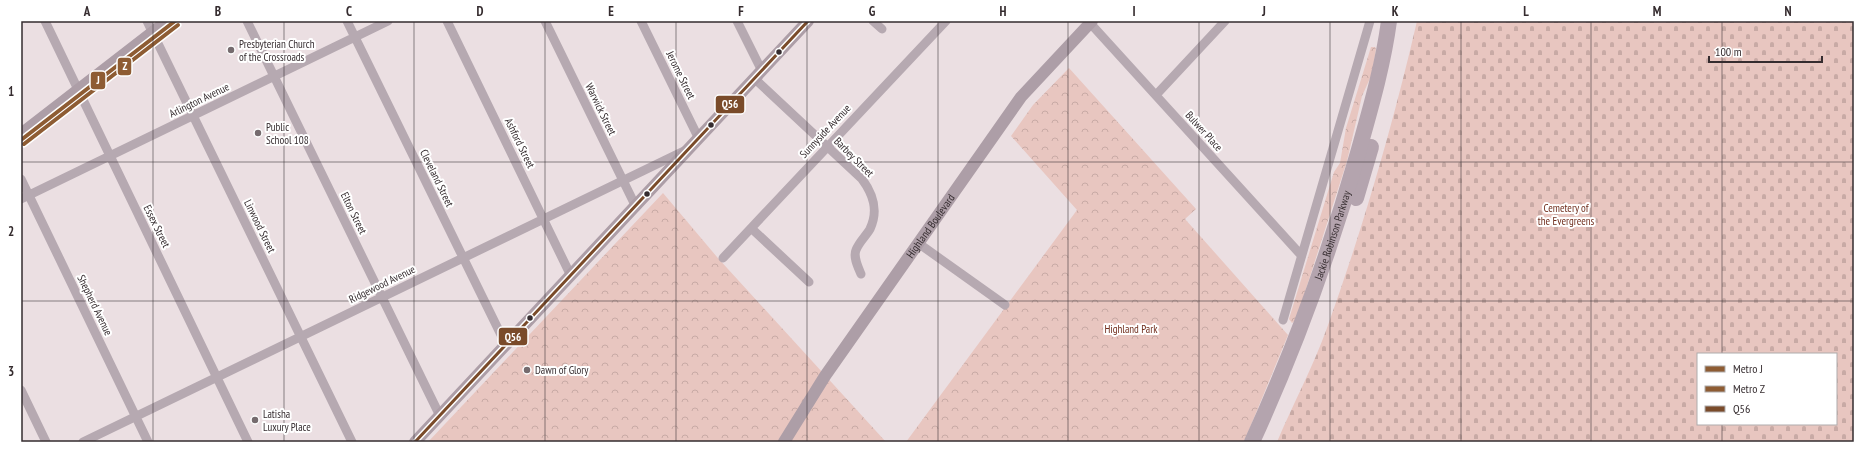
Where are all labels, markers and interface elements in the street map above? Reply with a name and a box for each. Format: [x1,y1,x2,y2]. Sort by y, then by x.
text: A [83,3,91,20]
text: B [215,3,221,20]
text: C [346,3,352,20]
text: D [477,3,484,20]
text: E [608,3,614,20]
text: F [738,3,744,20]
text: G [869,3,876,20]
text: H [1000,3,1007,20]
text: I [1132,3,1136,20]
text: J [1261,3,1266,20]
text: K [1392,3,1399,20]
text: L [1523,3,1529,20]
text: M [1653,3,1662,20]
text: N [1784,3,1792,20]
place label: Presbyterian Church of the Crossroads [239,37,315,64]
scale bar [1709,38,1822,64]
text: 100 m [1715,44,1742,59]
marker: Presbyterian Church of the Crossroads [226,45,236,55]
unlabelled marker [774,47,784,57]
street label: Jerome Street [663,48,699,101]
line badge: Z [117,57,132,76]
text: Z [123,59,128,73]
line badge: J [90,71,106,90]
text: J [95,73,100,87]
street label: Arlington Avenue [167,79,232,121]
street label: Warwick Street [582,81,620,137]
text: 1 [8,83,14,100]
line badge: Q56 [715,95,745,114]
text: Q56 [722,97,738,111]
street label: Sunnyside Avenue [797,101,854,161]
street label: Bulwer Place [1182,108,1226,154]
street label: Ashford Street [502,116,538,170]
place label: Public School 108 [266,120,309,147]
unlabelled marker [706,120,716,130]
marker: Public School 108 [253,128,263,138]
street label: Barbey Street [831,134,877,180]
street label: Cleveland Street [417,147,457,209]
street label: Jackie Robinson Parkway [1311,188,1354,283]
unlabelled marker [642,189,652,199]
street label: Elton Street [338,190,370,236]
street label: Highland Boulevard [903,191,958,261]
street label: Linwood Street [241,197,279,255]
park label: Cemetery of the Evergreens [1538,201,1595,228]
street label: Essex Street [141,202,173,250]
text: 2 [8,223,14,240]
street label: Ridgewood Avenue [347,262,418,306]
street label: Shepherd Avenue [74,272,116,338]
unlabelled marker [525,313,535,323]
park label: Highland Park [1104,322,1158,336]
line badge: Q56 [498,327,528,346]
text: Q56 [505,330,521,344]
legend [1697,353,1837,425]
text: Metro J [1733,361,1763,376]
text: 3 [8,363,14,380]
place label: Dawn of Glory [535,363,589,377]
marker: Dawn of Glory [522,365,532,375]
text: Metro Z [1733,381,1765,396]
text: Q56 [1733,401,1750,416]
place label: Latisha Luxury Place [263,407,311,434]
marker: Latisha Luxury Place [250,415,260,425]

